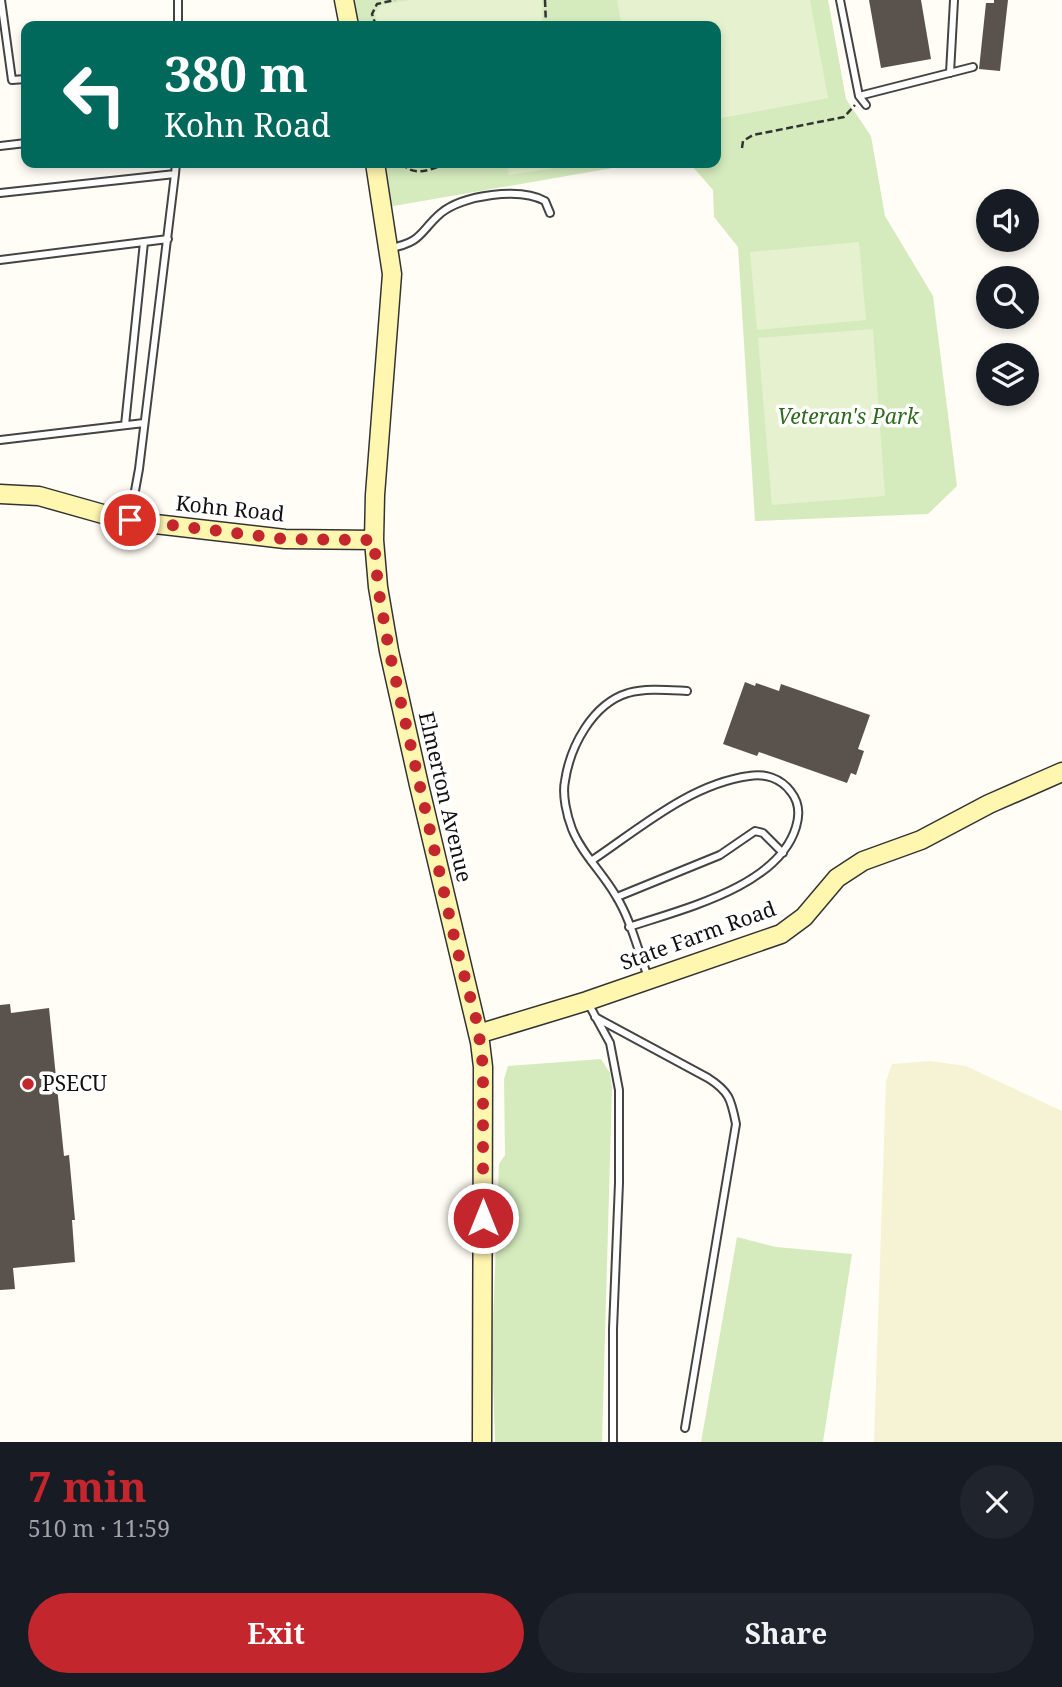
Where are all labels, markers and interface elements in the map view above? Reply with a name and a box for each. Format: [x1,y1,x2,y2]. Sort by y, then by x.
text: 380 m [164,40,308,106]
icon: left [49,49,140,140]
text: Kohn Road [164,103,331,146]
map controls [976,189,1039,406]
button: sound [976,189,1039,252]
button: search [976,266,1039,329]
button: layers [976,343,1039,406]
park label: Veteran's Park [777,402,920,430]
street label: Kohn Road [174,488,286,528]
pin [100,490,160,550]
icon: arrive [111,501,149,539]
street label: Elmerton Avenue [413,709,479,885]
street label: State Farm Road [616,894,780,976]
place label: PSECU [42,1069,107,1097]
marker: PSECU [20,1076,36,1092]
position arrow [446,1181,520,1255]
text: 7 min [28,1457,147,1514]
button: close [960,1465,1034,1539]
text: 510 m · 11:59 [28,1512,170,1544]
button: Exit [28,1593,524,1673]
button: Share [538,1593,1034,1673]

